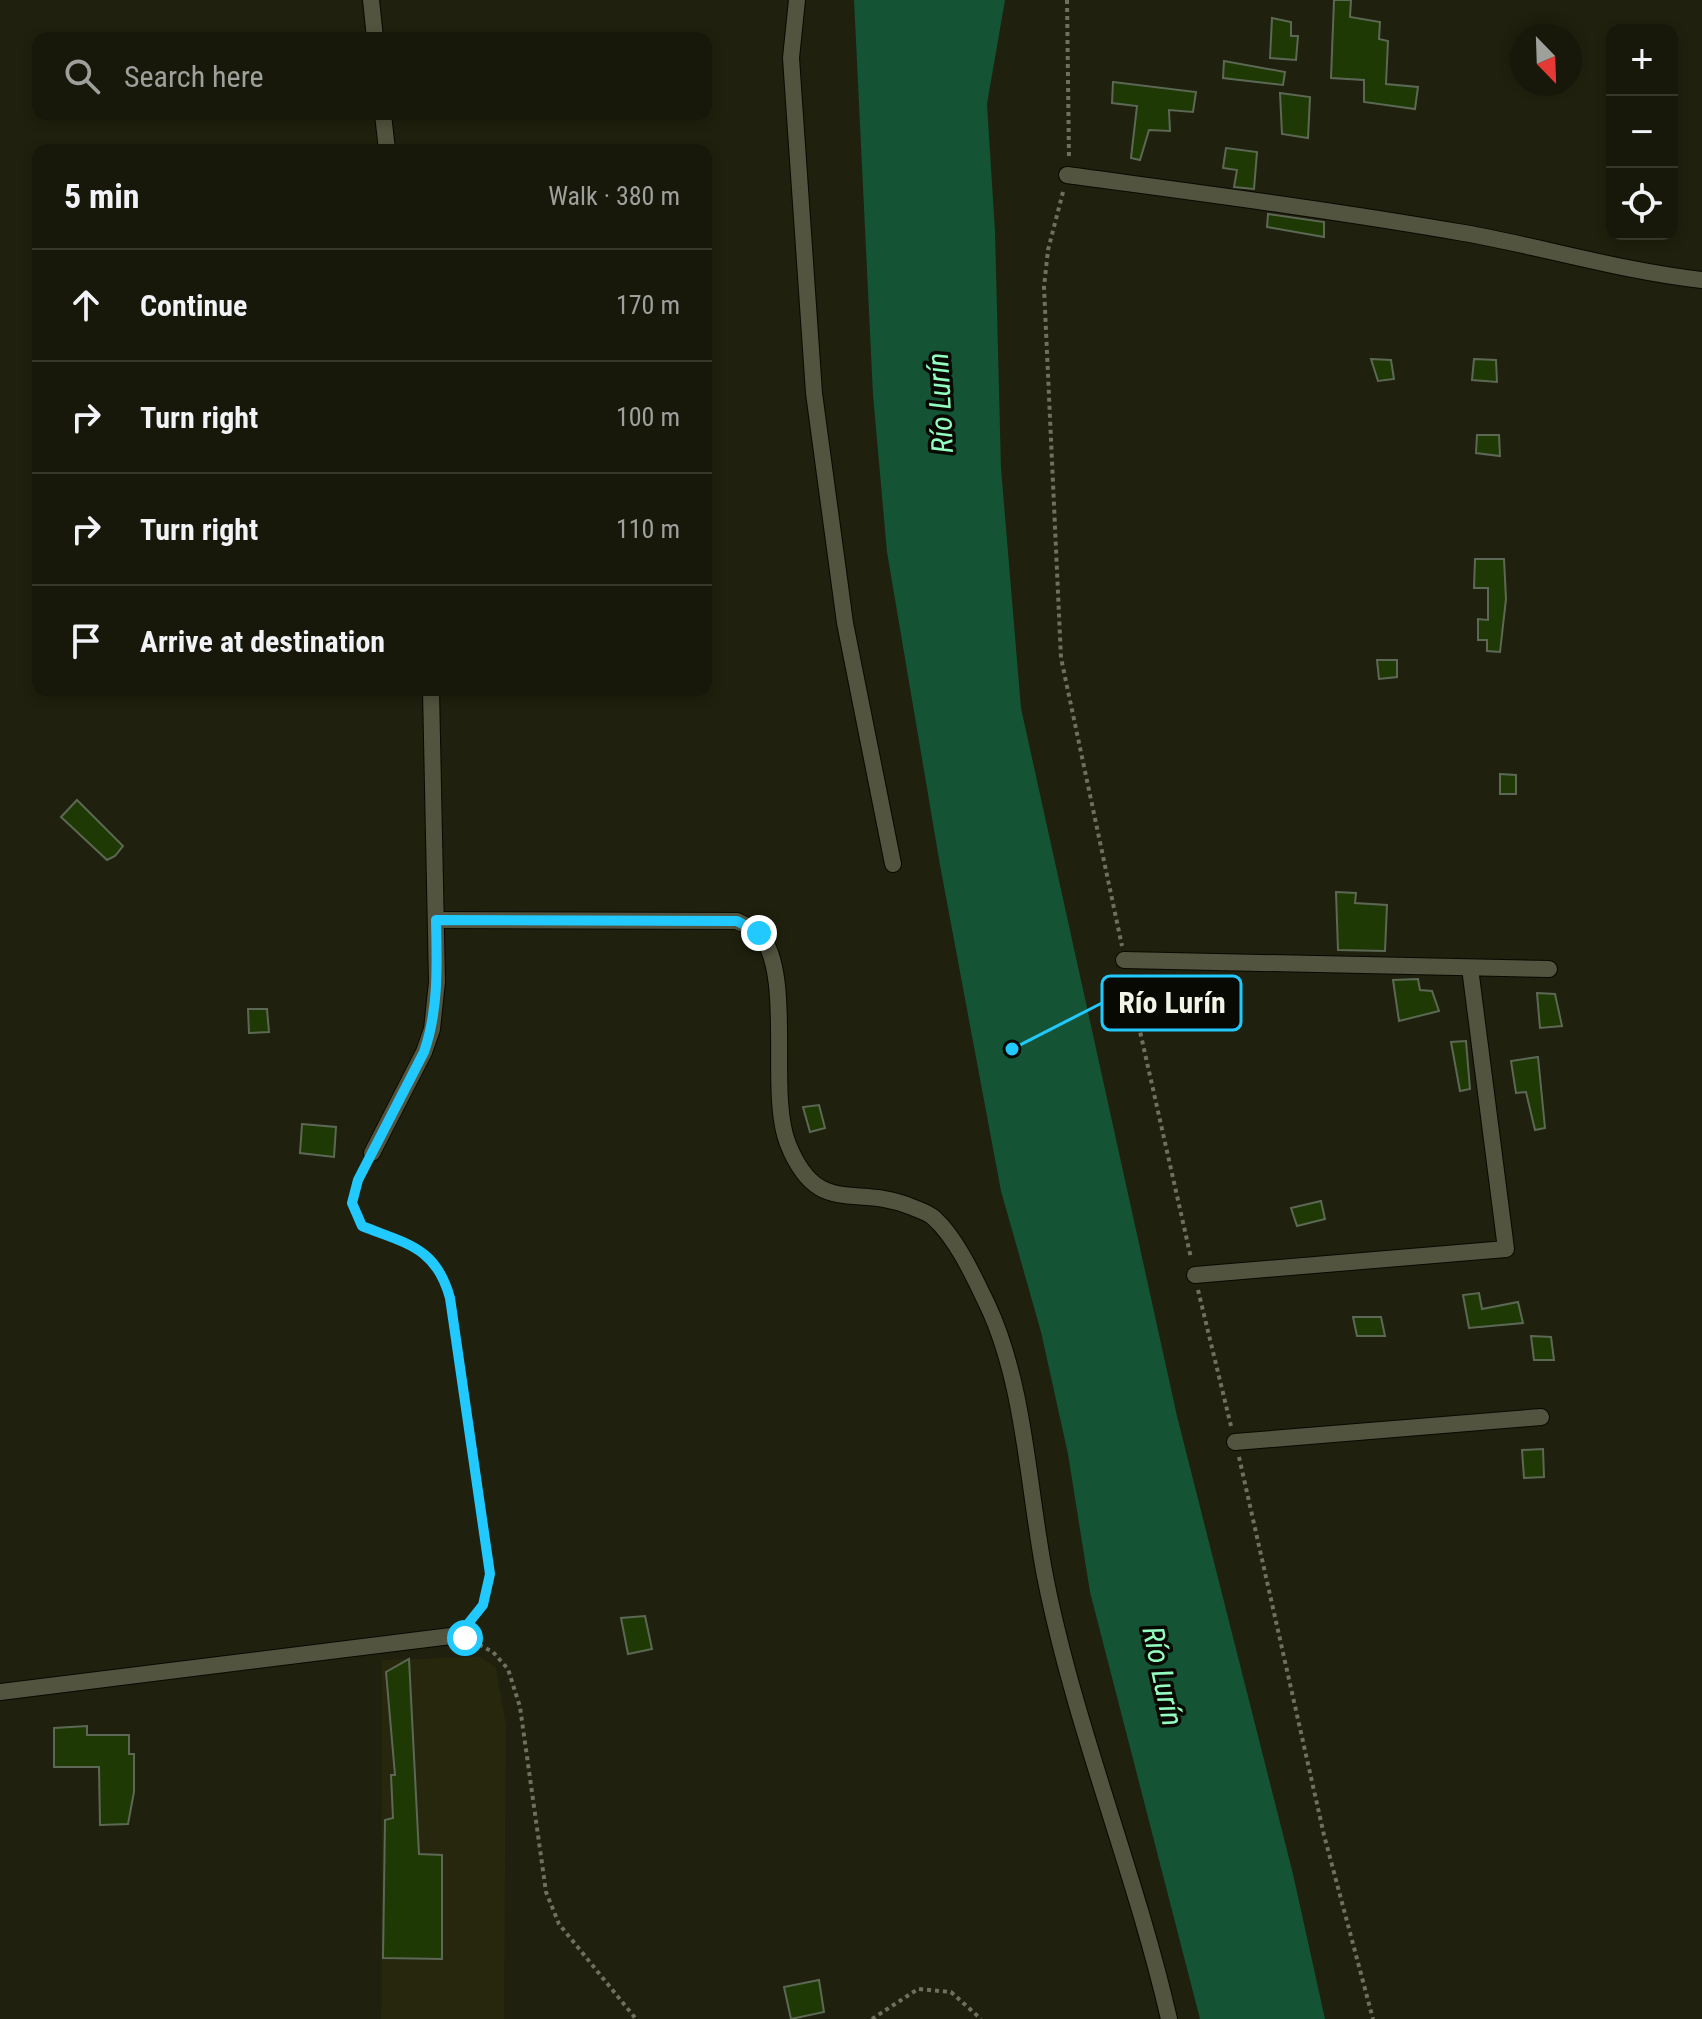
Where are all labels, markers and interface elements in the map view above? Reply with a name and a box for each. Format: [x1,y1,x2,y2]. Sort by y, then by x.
north arrow [1510,24,1582,96]
map controls [1606,24,1678,240]
button: + [1606,24,1678,96]
search box [32,32,712,120]
icon: search [60,54,104,98]
text: Search here [124,59,264,94]
button: − [1606,96,1678,168]
button: locate [1606,168,1678,240]
text: 5 min [64,176,140,216]
text: Walk · 380 m [548,181,680,211]
icon: ahead [64,283,108,327]
text: Continue [140,288,247,323]
text: 170 m [616,290,680,320]
water label: Río Lurín [920,352,960,454]
icon: right [64,395,108,439]
text: Turn right [140,400,258,435]
text: 100 m [616,402,680,432]
icon: right [64,507,108,551]
text: Turn right [140,512,258,547]
text: 110 m [616,514,680,544]
icon: arrive [64,619,108,663]
text: Arrive at destination [140,624,385,659]
route end [741,915,777,951]
callout: Río Lurín [1102,976,1241,1030]
text: Río Lurín [1118,985,1226,1020]
route start [447,1620,483,1656]
water label: Río Lurín [1135,1623,1191,1729]

